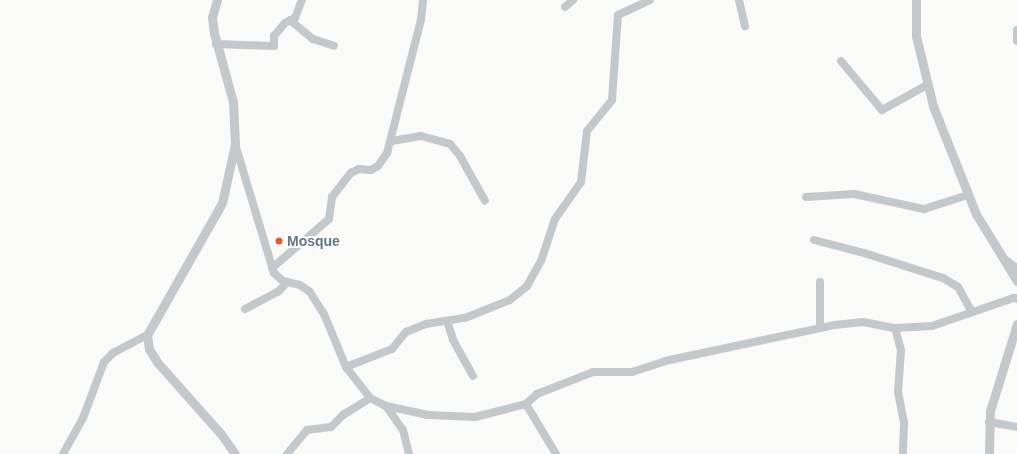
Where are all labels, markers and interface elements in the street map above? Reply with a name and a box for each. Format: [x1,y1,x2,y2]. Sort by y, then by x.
place label: Mosque [287,233,340,249]
marker: Mosque [274,236,284,246]

